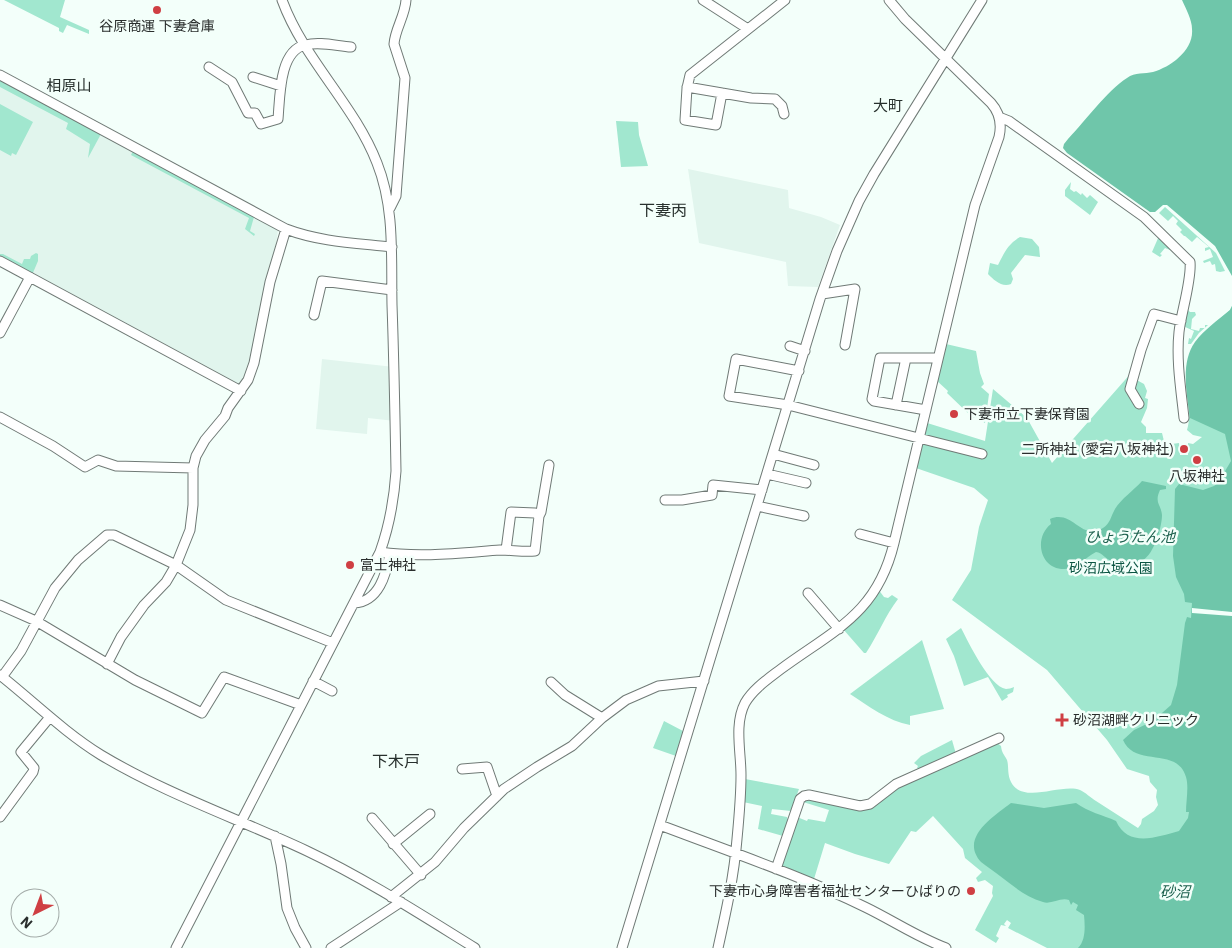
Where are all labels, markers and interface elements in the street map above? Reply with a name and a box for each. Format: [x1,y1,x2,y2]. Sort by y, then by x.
marker: 谷原商運 下妻倉庫 [151,4,163,16]
place label: 谷原商運 下妻倉庫 [99,17,215,35]
district label: 相原山 [46,76,92,95]
district label: 大町 [873,96,903,115]
district label: 下妻丙 [639,200,687,220]
place label: 下妻市立下妻保育園 [964,405,1090,423]
marker: 下妻市立下妻保育園 [948,408,960,420]
place label: 二所神社 (愛宕八坂神社) [1021,440,1174,458]
marker: 二所神社 (愛宕八坂神社) [1178,443,1190,455]
marker: 八坂神社 [1191,454,1203,466]
place label: 八坂神社 [1169,467,1225,485]
water label: ひょうたん池 [1085,527,1177,546]
place label: 富士神社 [360,556,416,574]
marker: 富士神社 [344,559,356,571]
park label: 砂沼広域公園 [1069,559,1153,577]
place label: 砂沼湖畔クリニック [1073,711,1199,729]
marker: 砂沼湖畔クリニック [1055,713,1069,727]
district label: 下木戸 [372,751,420,771]
place label: 下妻市心身障害者福祉センターひばりの [709,882,961,900]
water label: 砂沼 [1160,882,1192,901]
marker: 下妻市心身障害者福祉センターひばりの [965,885,977,897]
north arrow [10,888,60,938]
text: N [17,913,36,933]

